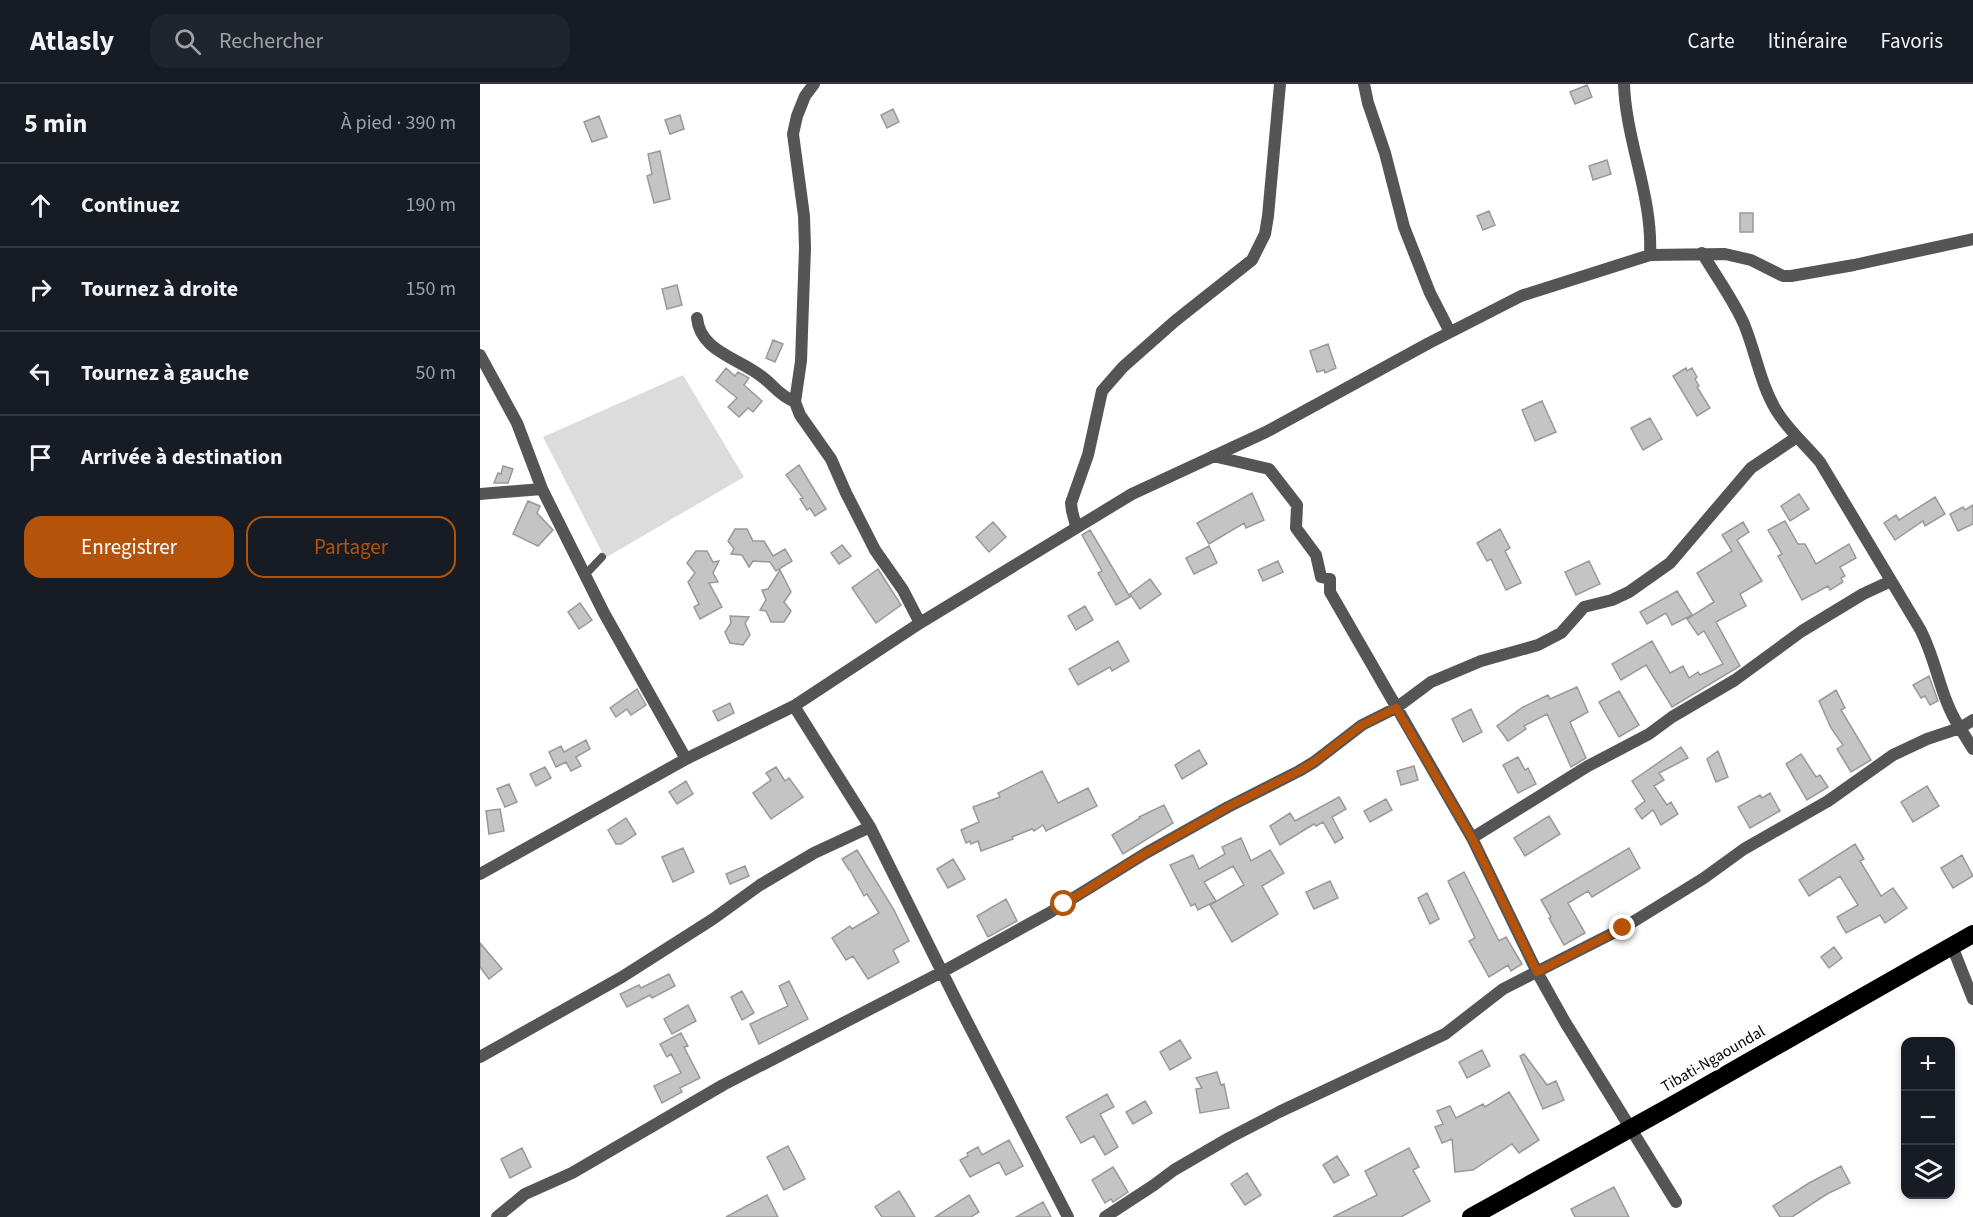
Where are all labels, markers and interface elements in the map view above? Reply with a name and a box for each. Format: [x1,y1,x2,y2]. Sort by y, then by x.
search box [150,14,570,68]
text: Atlasly [30,21,114,61]
icon: search [171,25,204,58]
text: Rechercher [219,25,323,57]
text: Carte [1688,26,1735,56]
text: Itinéraire [1768,26,1847,56]
text: Favoris [1880,26,1943,56]
text: 5 min [24,105,87,142]
text: À pied · 390 m [341,109,456,137]
icon: ahead [24,189,57,222]
text: Continuez [81,189,180,221]
text: 190 m [406,191,456,219]
icon: right [24,273,57,306]
text: Tournez à droite [81,273,238,305]
text: 150 m [406,275,456,303]
icon: left [24,357,57,390]
text: Tournez à gauche [81,357,249,389]
text: 50 m [416,359,456,387]
icon: arrive [24,441,57,474]
text: Arrivée à destination [81,441,283,473]
button: Enregistrer [24,516,234,578]
button: Partager [246,516,456,578]
route start [1050,890,1076,916]
route end [1609,914,1635,940]
street label: Tibati-Ngaoundal [1657,1020,1769,1098]
map controls [1901,1037,1955,1199]
button: + [1901,1037,1955,1091]
button: − [1901,1091,1955,1145]
button: layers [1901,1145,1955,1199]

